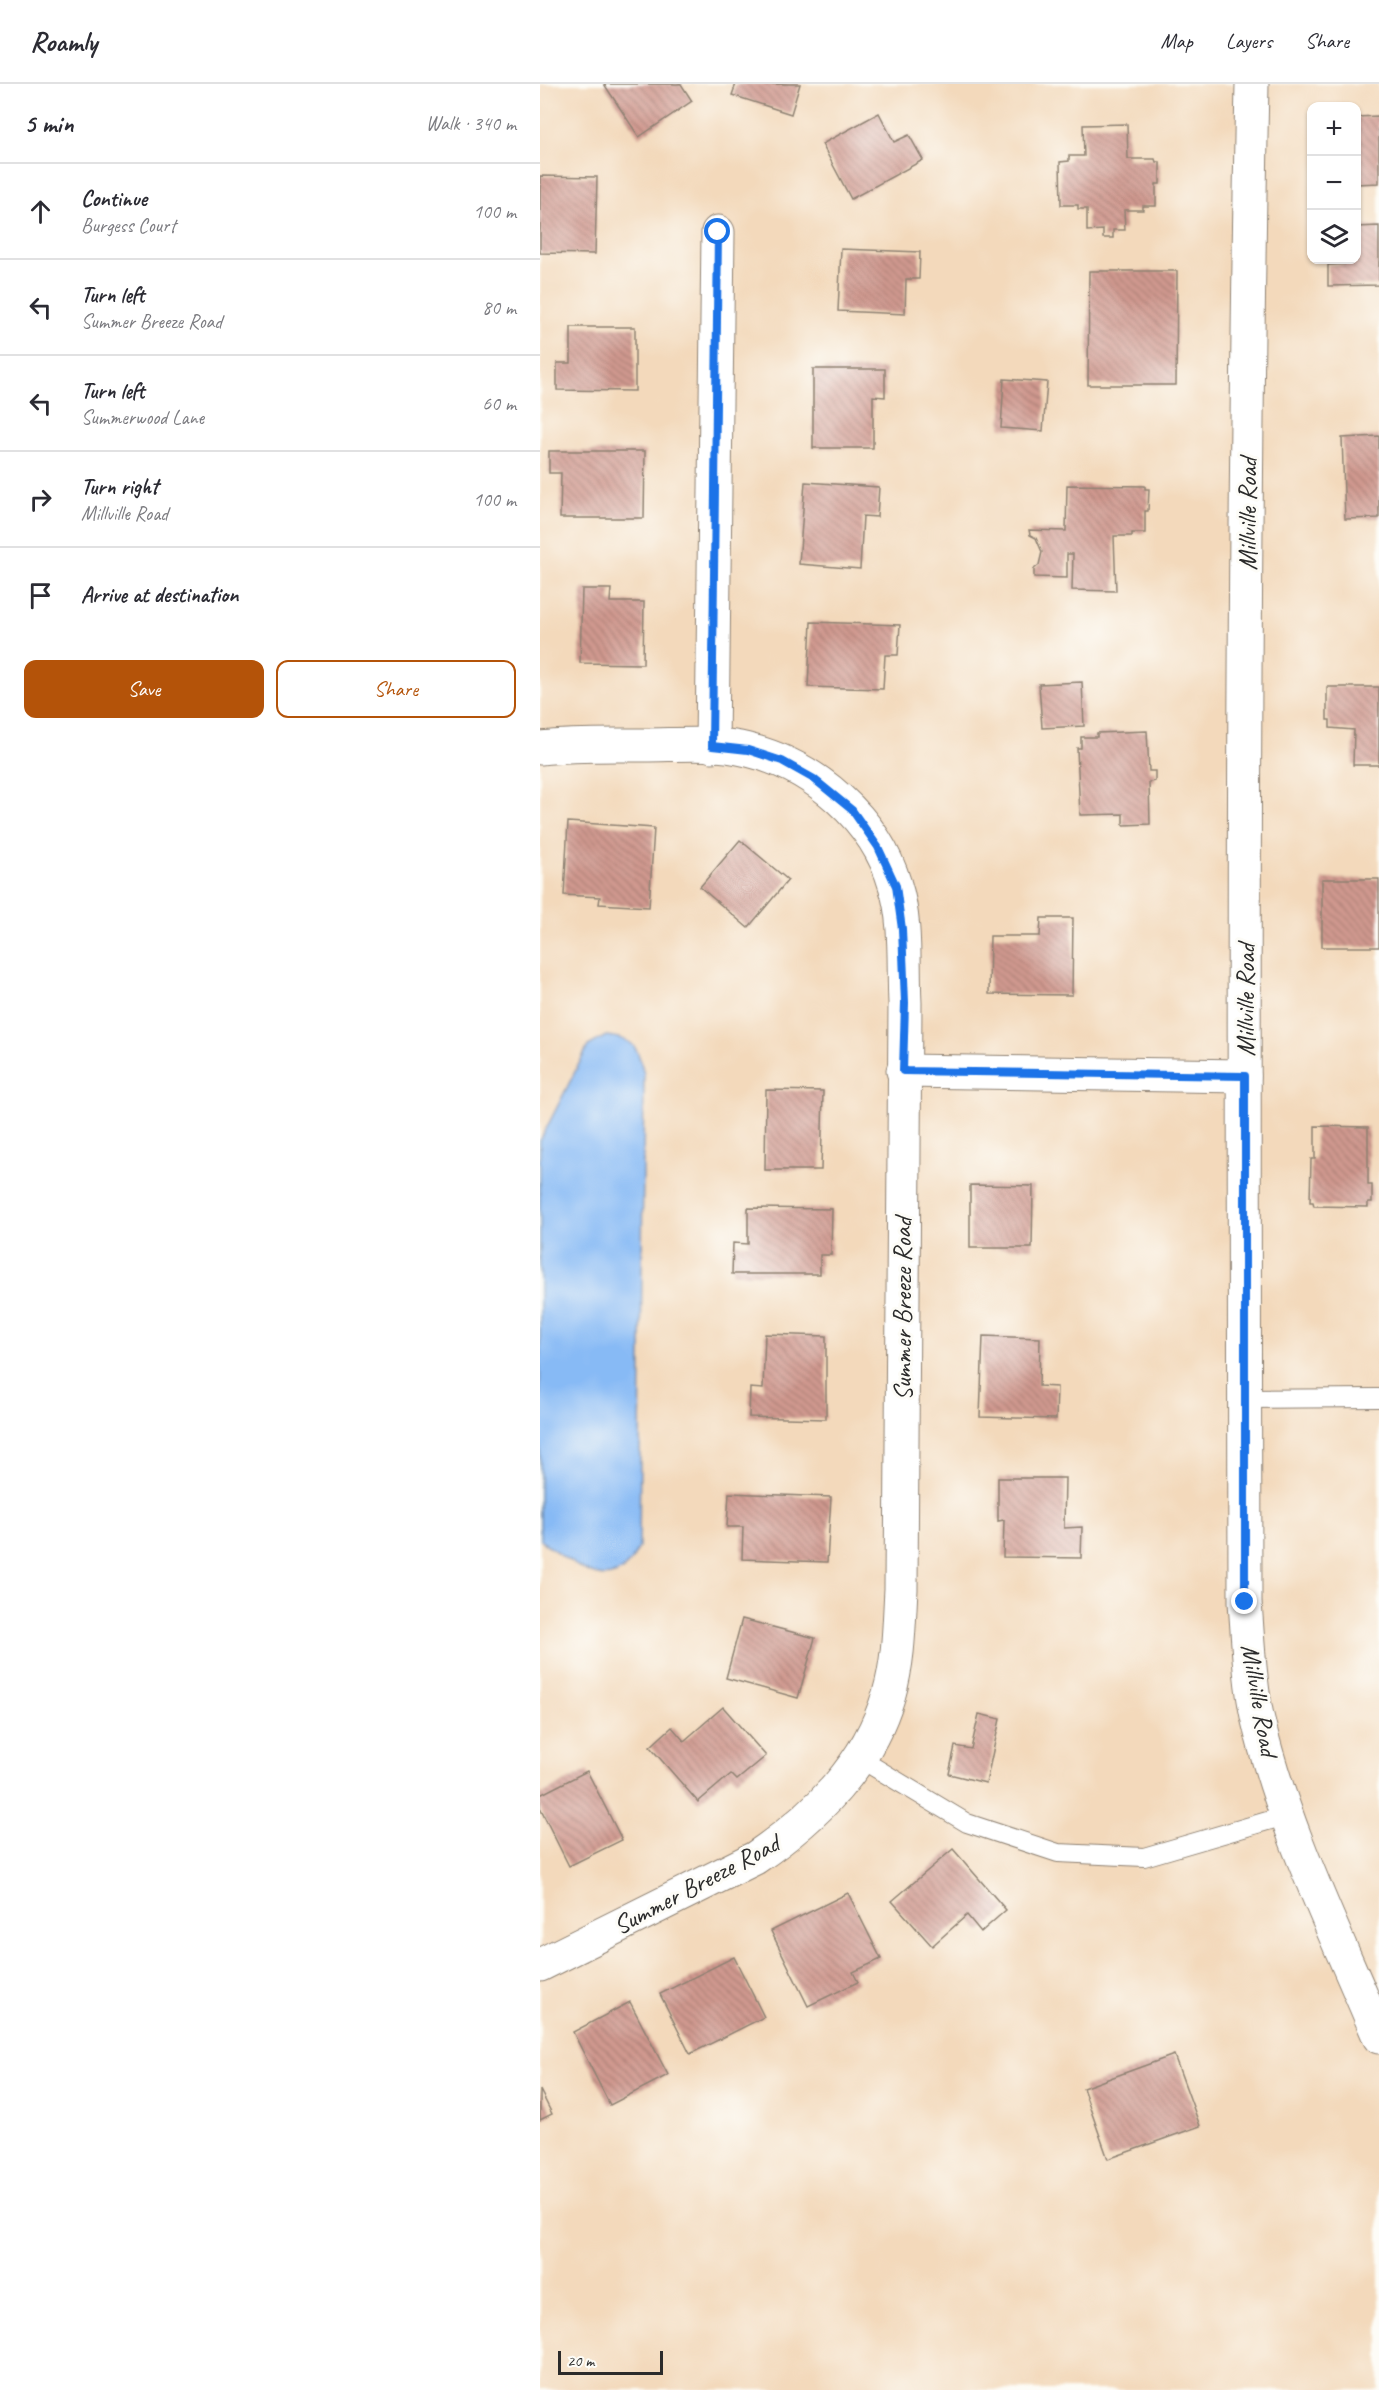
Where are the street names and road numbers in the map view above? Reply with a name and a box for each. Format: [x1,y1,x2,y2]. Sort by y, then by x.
street label: Millville Road [1231,454,1264,571]
street label: Millville Road [1229,940,1262,1057]
street label: Summer Breeze Road [886,1213,919,1401]
street label: Millville Road [1233,1642,1286,1762]
street label: Summer Breeze Road [607,1825,788,1942]

